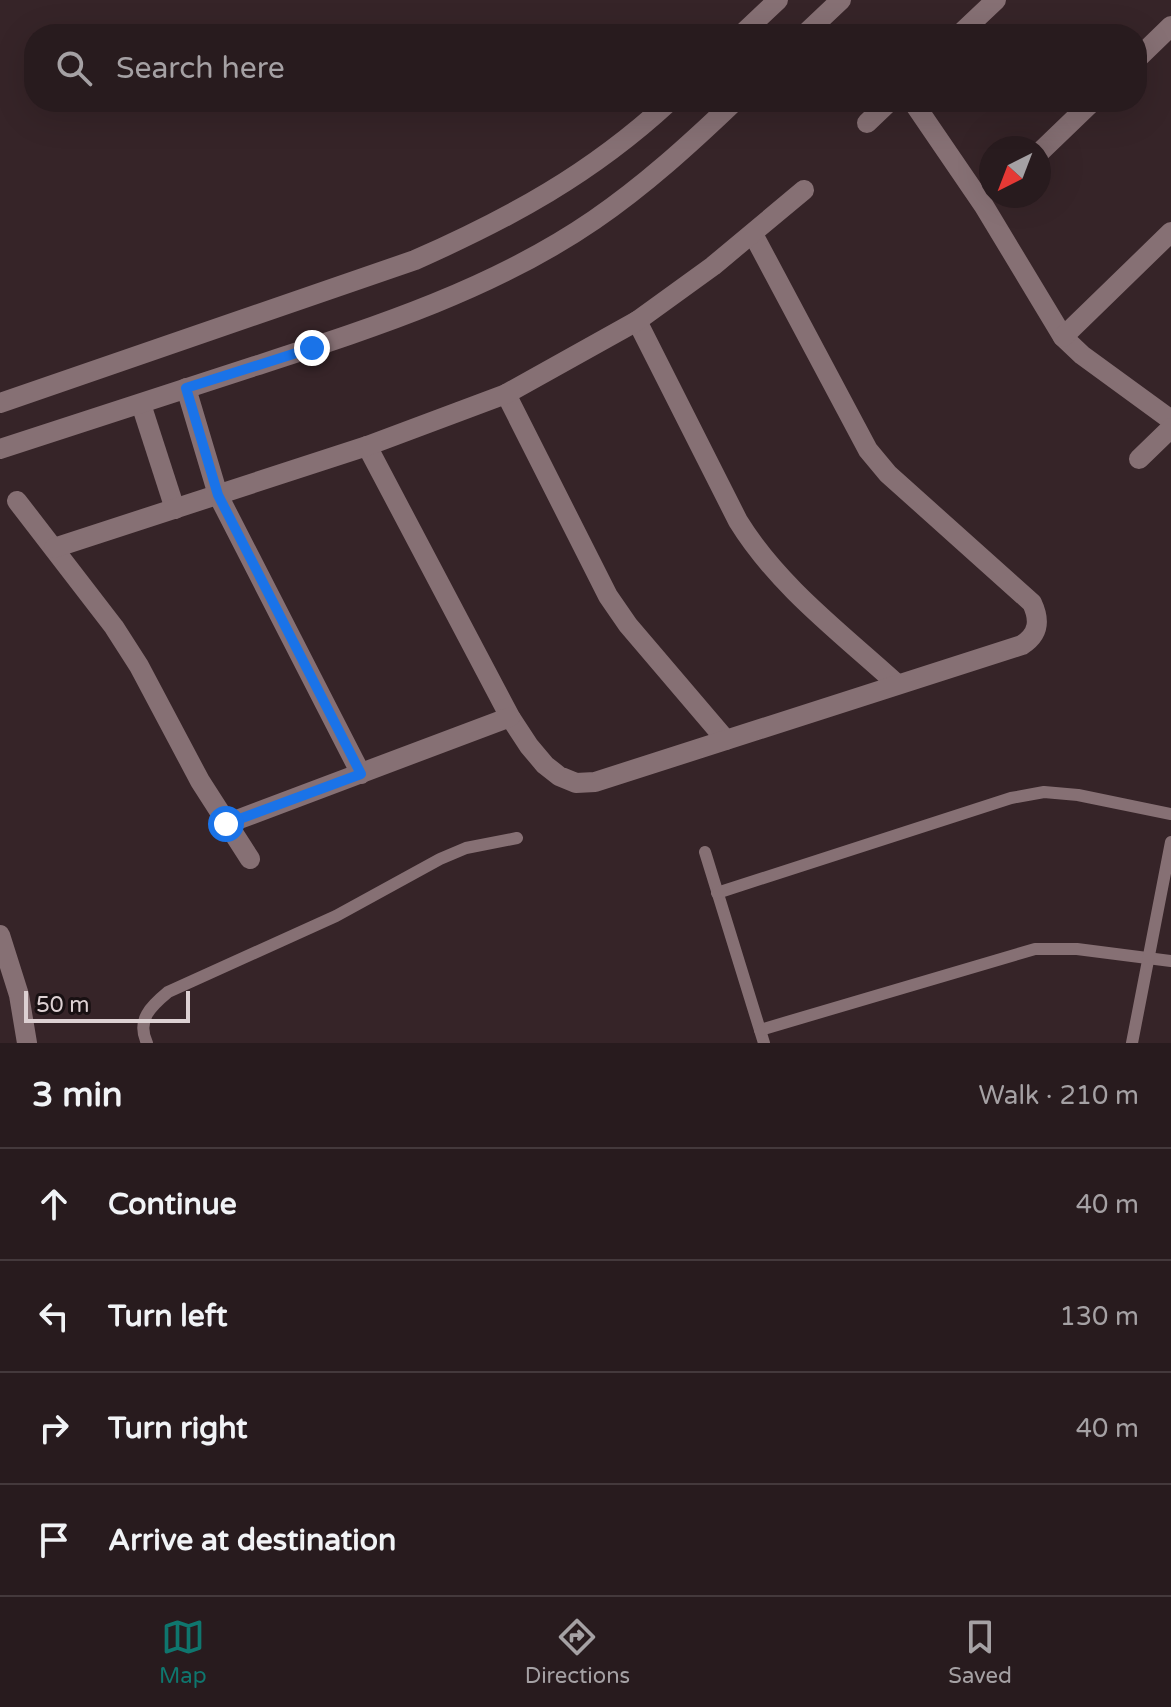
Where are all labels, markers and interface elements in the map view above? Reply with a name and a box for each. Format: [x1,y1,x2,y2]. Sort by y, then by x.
search box [24,24,1147,112]
icon: search [52,46,96,90]
text: Search here [116,50,285,87]
north arrow [979,136,1051,208]
route end [294,330,330,366]
route start [208,806,244,842]
scale bar [24,987,190,1023]
text: 50 m [36,992,90,1018]
text: 3 min [32,1075,123,1116]
text: Walk · 210 m [979,1080,1139,1111]
icon: ahead [32,1182,76,1226]
text: Continue [108,1186,237,1223]
text: 40 m [1076,1189,1139,1220]
icon: left [32,1294,76,1338]
text: Turn left [108,1298,227,1335]
text: 130 m [1059,1301,1139,1332]
icon: right [32,1406,76,1450]
text: Turn right [108,1410,248,1447]
text: 40 m [1076,1413,1139,1444]
icon: arrive [32,1518,76,1562]
text: Arrive at destination [108,1522,396,1559]
tab: Map [159,1615,207,1689]
tab: Directions [525,1615,630,1689]
tab: Saved [948,1615,1012,1689]

